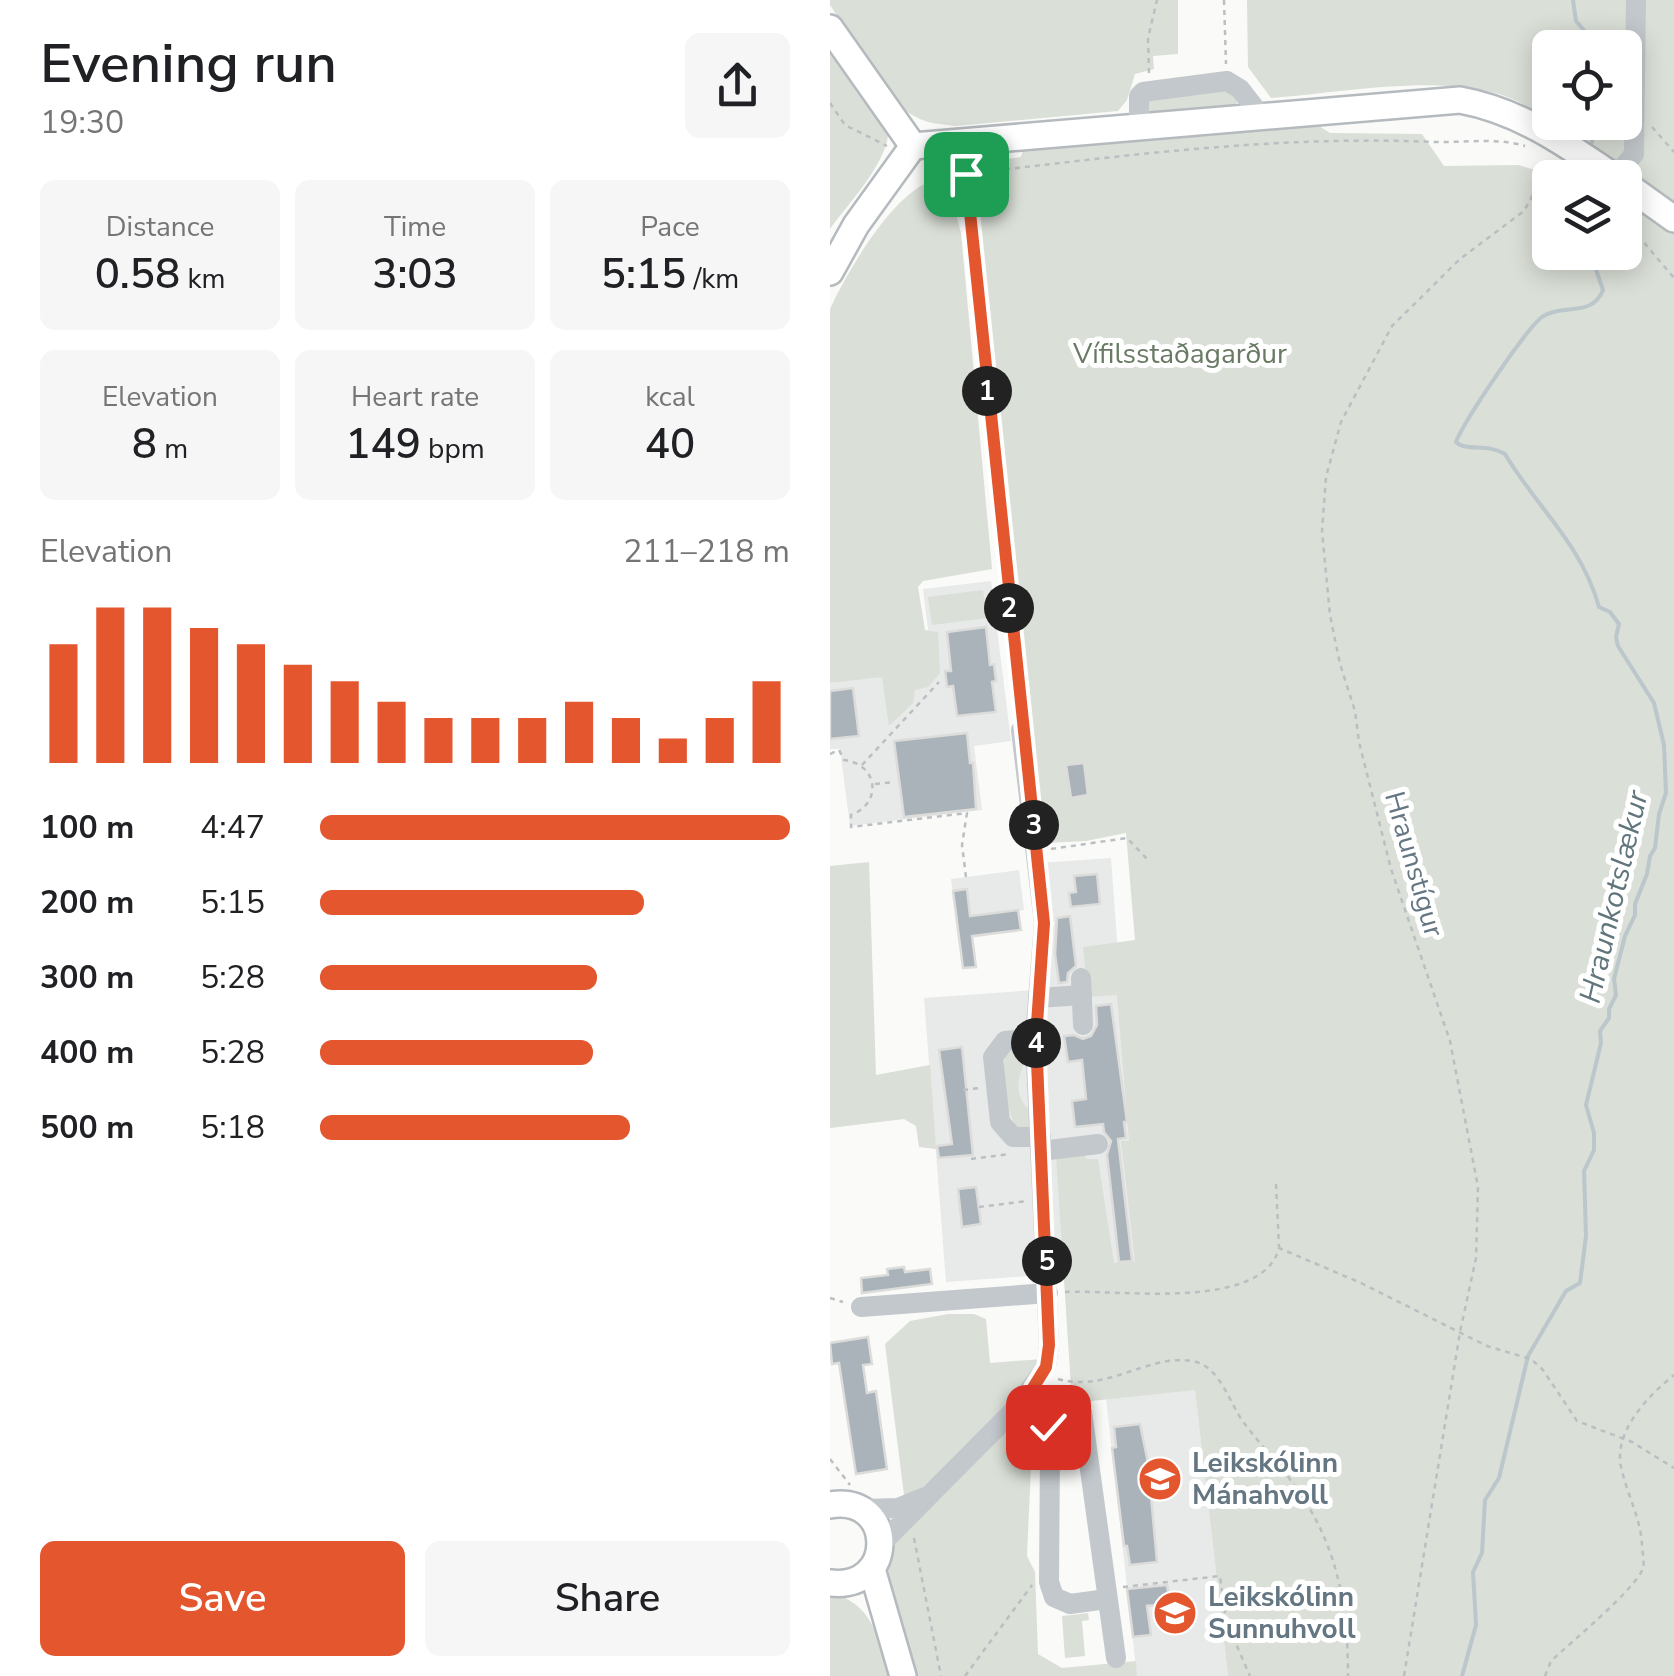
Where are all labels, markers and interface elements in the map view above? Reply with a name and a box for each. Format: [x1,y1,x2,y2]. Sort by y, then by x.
text: Evening run [40,26,337,101]
map controls [1532,30,1642,270]
button: locate [1532,30,1642,140]
button: share [685,33,790,138]
text: 19:30 [40,101,124,144]
pin [924,132,1009,217]
icon: arrive [939,147,994,202]
button: layers [1532,160,1642,270]
text: Distance [106,208,214,246]
text: Time [384,208,446,246]
text: Pace [640,208,700,246]
text: 0.58 [95,246,180,303]
text: 3:03 [372,246,458,303]
text: 5:15 [601,246,686,303]
text: km [180,260,225,298]
text: /km [686,260,739,298]
park label: Vífilsstaðagarður [1072,335,1287,373]
pin: 1 [962,366,1012,416]
text: 1 [979,372,995,410]
text: Elevation [102,378,218,416]
text: Heart rate [351,378,479,416]
text: kcal [645,378,695,416]
text: 8 [132,416,157,473]
text: 149 [345,416,421,473]
text: 40 [645,416,695,473]
text: m [157,430,188,468]
text: bpm [421,430,485,468]
text: Elevation [40,530,173,573]
text: 211–218 m [623,530,790,573]
pin: 2 [984,583,1034,633]
text: 2 [1001,589,1017,627]
water label: Hraunkotslækur [1570,786,1659,1007]
street label: Hraunstígur [1375,787,1453,941]
pin: 3 [1009,800,1059,850]
text: 100 m [40,806,134,849]
text: 4:47 [200,806,265,849]
text: 3 [1026,806,1042,844]
text: 200 m [40,881,134,924]
text: 5:15 [200,881,265,924]
text: 300 m [40,956,134,999]
text: 5:28 [200,956,265,999]
pin: 4 [1011,1018,1061,1068]
text: 4 [1028,1024,1044,1062]
text: 400 m [40,1031,134,1074]
text: 5:28 [200,1031,265,1074]
text: 500 m [40,1106,134,1149]
text: 5:18 [200,1106,265,1149]
pin: 5 [1022,1236,1072,1286]
text: 5 [1039,1242,1055,1280]
pin [1006,1385,1091,1470]
icon: check [1021,1400,1076,1455]
place label: Leikskólinn Mánahvoll [1192,1444,1338,1514]
school or university icon: Leikskólinn Mánahvoll [1137,1456,1183,1502]
button: Save [40,1541,405,1656]
button: Share [425,1541,790,1656]
place label: Leikskólinn Sunnuhvoll [1208,1578,1356,1648]
school or university icon: Leikskólinn Sunnuhvoll [1152,1590,1198,1636]

